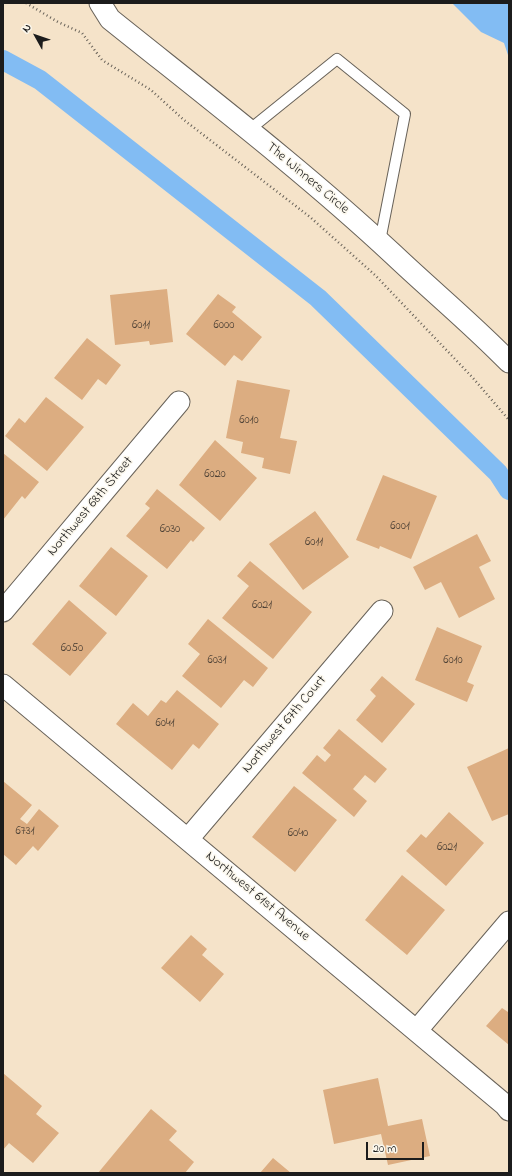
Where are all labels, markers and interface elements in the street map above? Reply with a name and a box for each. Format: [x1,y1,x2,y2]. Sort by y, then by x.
north arrow [16,16,56,56]
text: N [18,20,35,36]
street label: The Winners Circle [262,139,352,219]
house number: 6011 [132,319,150,333]
house number: 6000 [214,319,234,333]
house number: 6010 [239,414,259,428]
street label: Northwest 68th Street [44,454,138,560]
house number: 6020 [204,468,226,482]
house number: 6001 [390,520,410,534]
house number: 6030 [160,523,180,537]
house number: 6011 [305,536,323,550]
house number: 6021 [252,599,272,613]
house number: 6050 [61,642,83,656]
house number: 6031 [207,654,227,668]
house number: 6010 [443,654,463,668]
street label: Northwest 67th Court [239,673,331,777]
house number: 6041 [155,717,175,731]
house number: 6731 [16,825,34,839]
house number: 6040 [288,827,308,841]
house number: 6021 [437,841,457,855]
street label: Northwest 61st Avenue [201,848,313,946]
scale bar [368,1134,426,1160]
text: 20 m [373,1140,396,1158]

